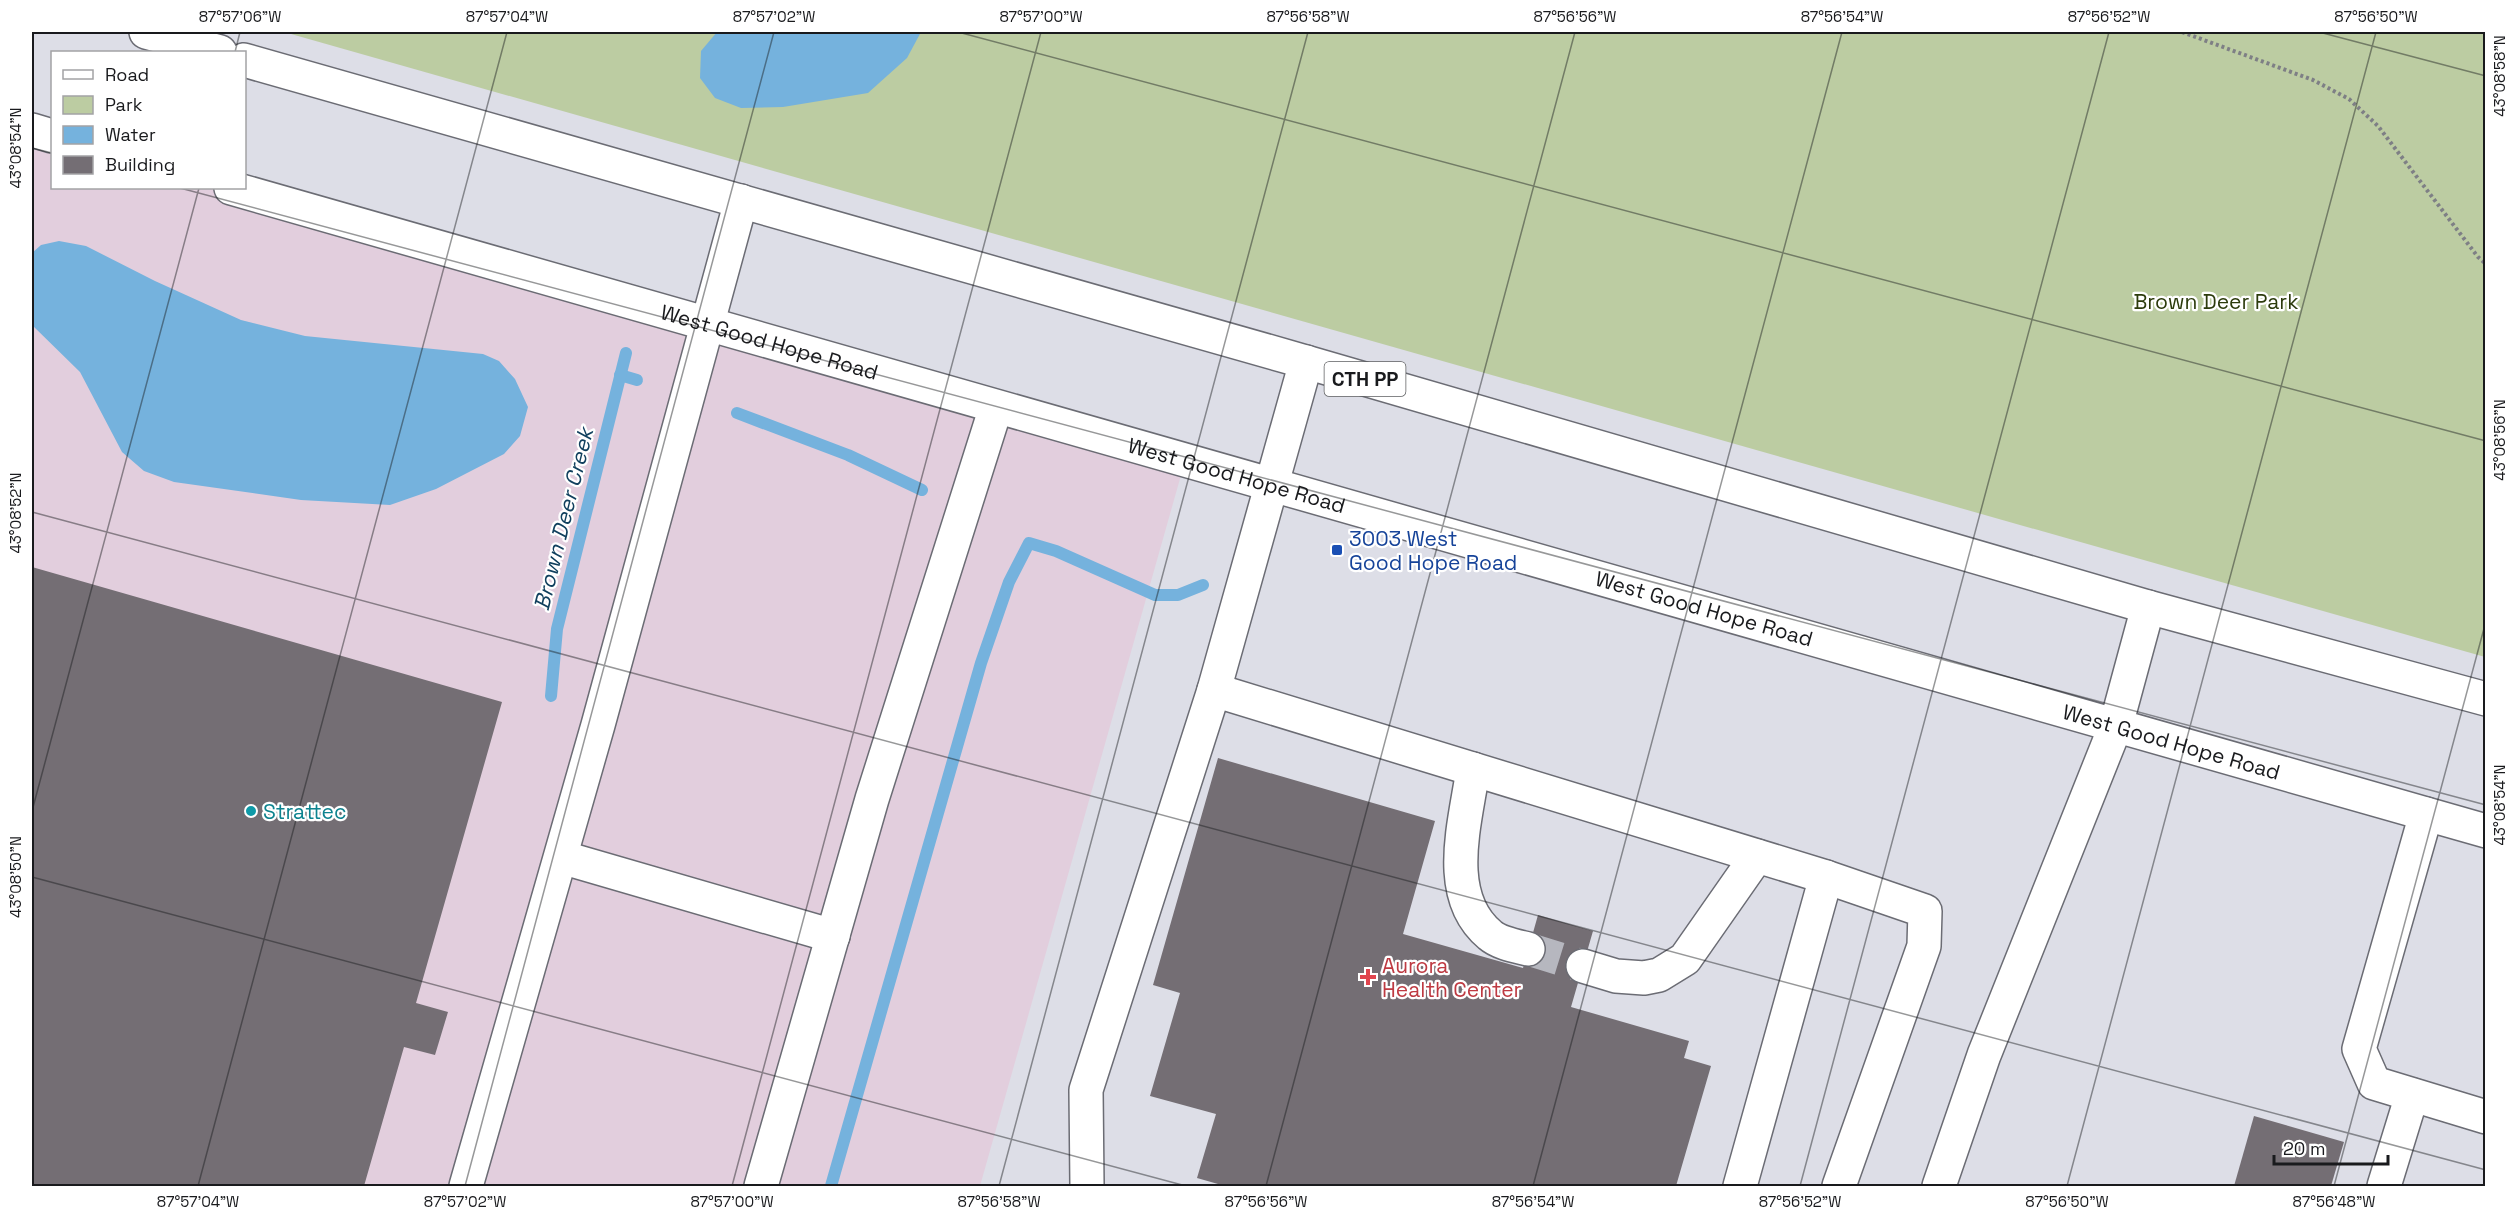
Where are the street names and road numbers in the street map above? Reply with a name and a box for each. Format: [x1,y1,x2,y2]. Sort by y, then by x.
street label: West Good Hope Road [658,298,881,385]
road number: CTH PP [1324,362,1406,396]
street label: West Good Hope Road [1125,431,1349,519]
street label: West Good Hope Road [1592,564,1816,652]
street label: West Good Hope Road [2060,698,2284,785]

